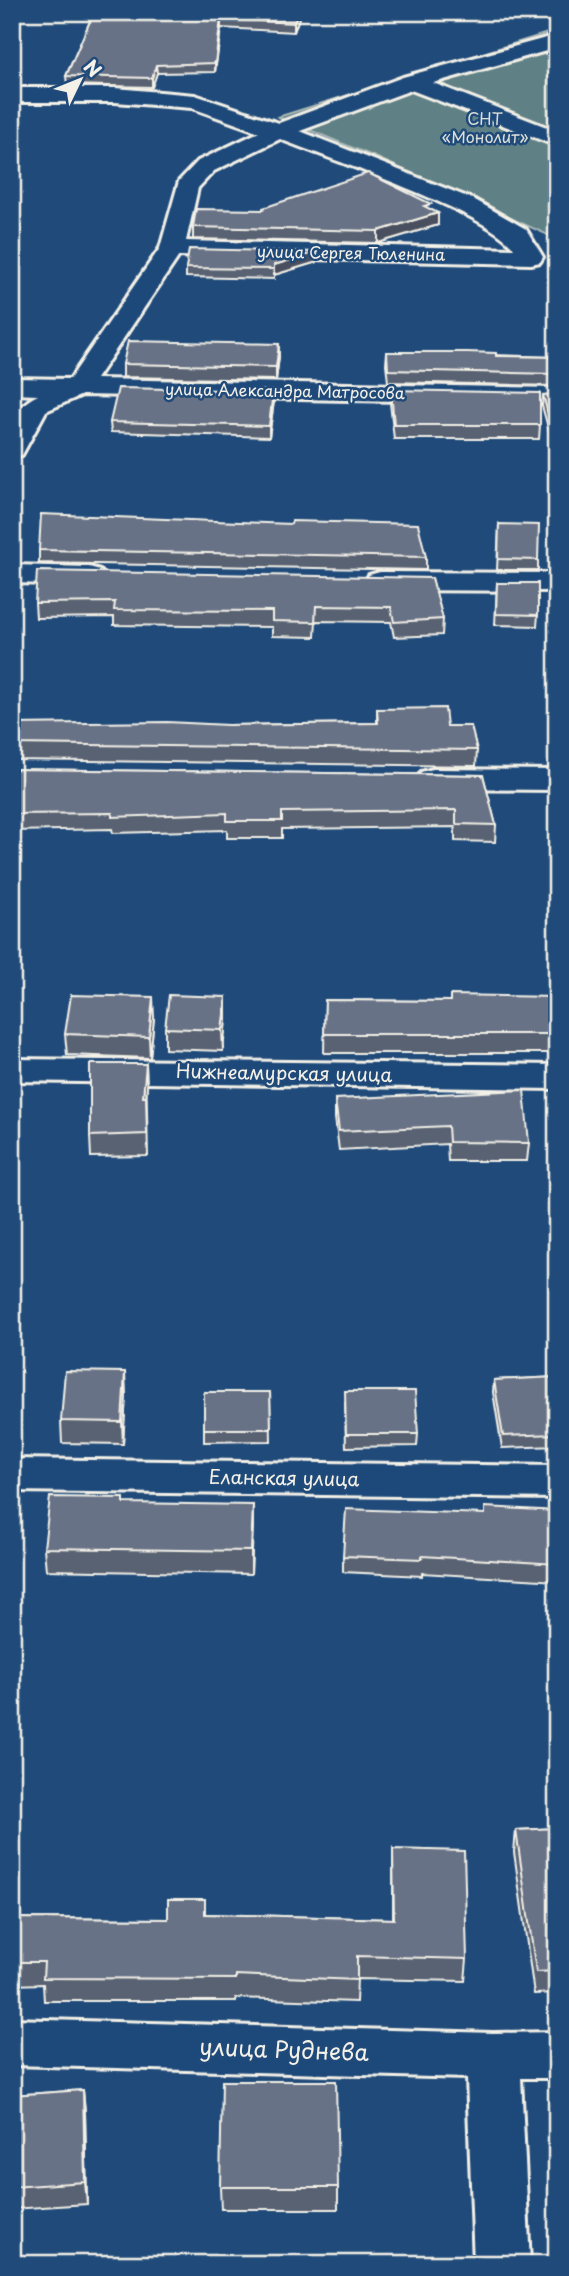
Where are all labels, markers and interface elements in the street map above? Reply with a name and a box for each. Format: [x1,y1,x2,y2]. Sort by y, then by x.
north arrow [46,46,116,116]
text: N [78,53,109,83]
park label: СНТ «Монолит» [442,106,528,148]
street label: улица Сергея Тюленина [257,238,445,266]
street label: улица Александра Матросова [165,376,405,404]
street label: Нижнеамурская улица [176,1056,393,1088]
street label: Еланская улица [208,1462,360,1492]
street label: улица Руднева [199,2028,370,2069]

